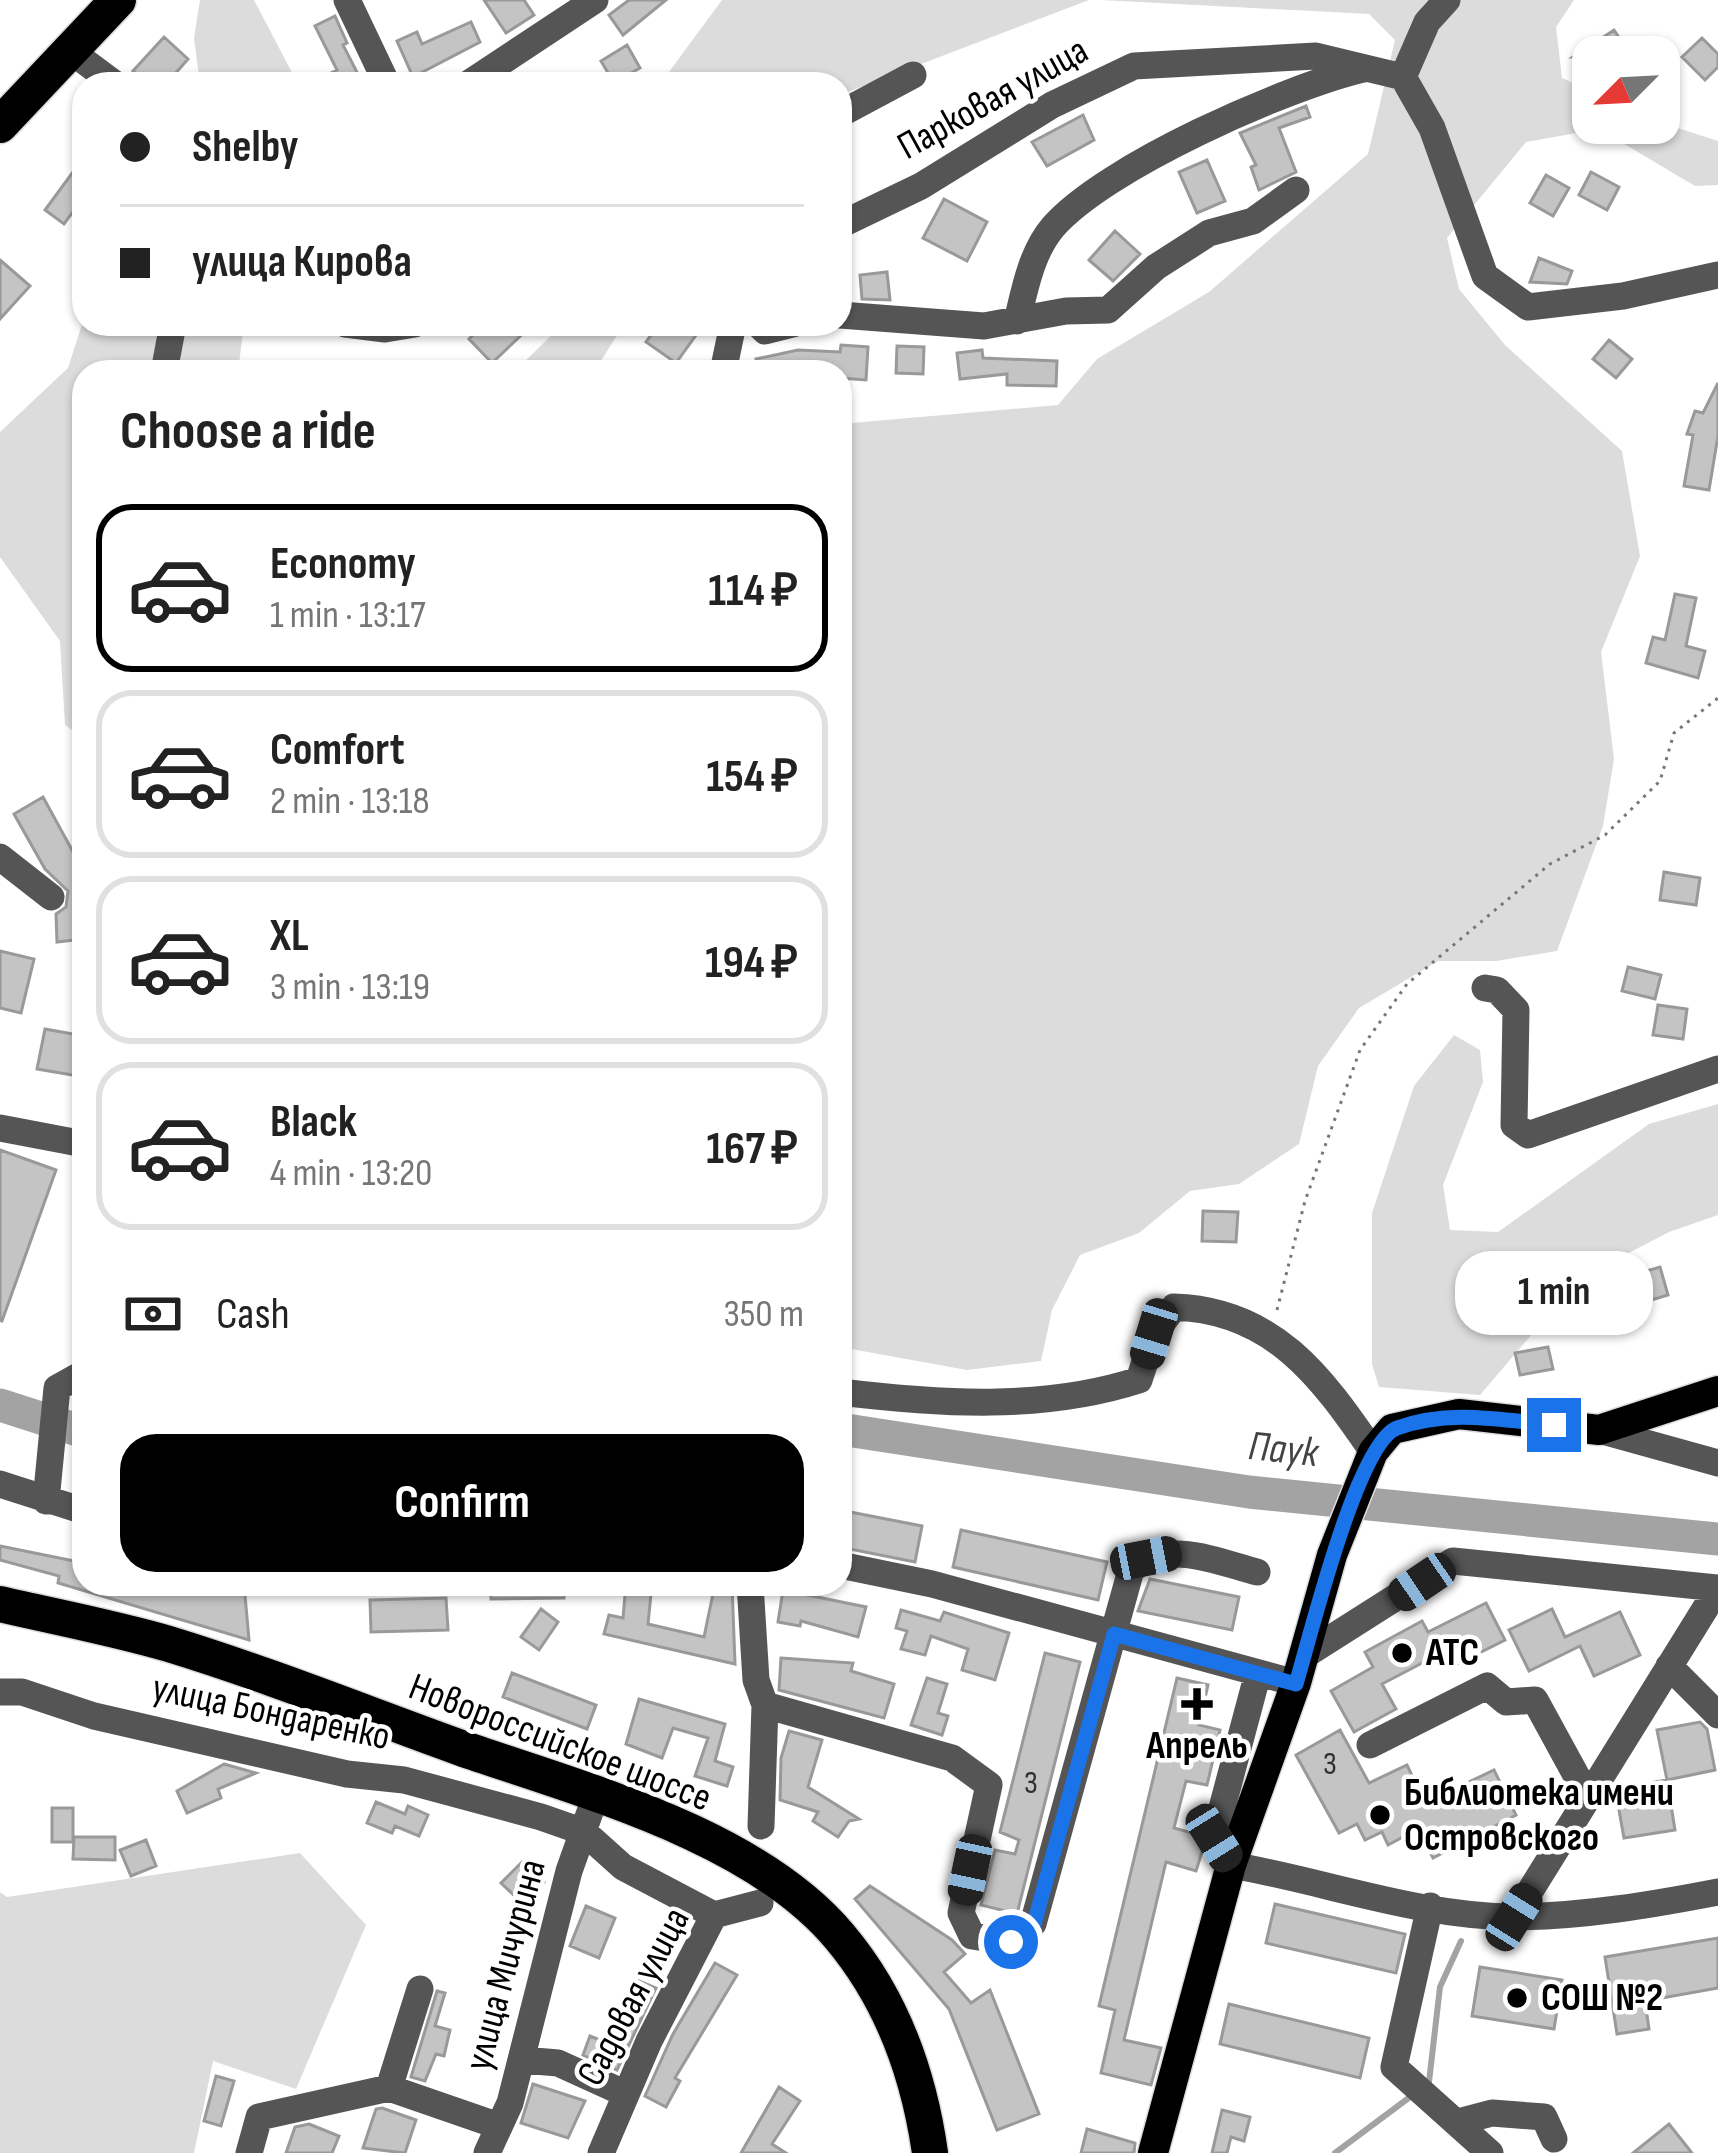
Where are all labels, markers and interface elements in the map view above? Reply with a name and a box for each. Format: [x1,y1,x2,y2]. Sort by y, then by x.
street label: Парковая улица [890,27,1096,171]
north arrow [1572,36,1680,144]
map controls [1572,36,1680,144]
text: Shelby [192,120,299,175]
text: улица Кирова [192,235,412,290]
text: Choose a ride [120,399,376,464]
icon: car [126,534,234,642]
text: Economy [270,537,416,592]
text: 114 ₽ [708,564,798,619]
text: 1 min · 13:17 [270,592,426,639]
icon: car [126,720,234,828]
text: Comfort [270,723,405,778]
text: 154 ₽ [706,750,798,805]
text: 2 min · 13:18 [270,778,430,825]
icon: car [126,906,234,1014]
text: XL [270,909,309,964]
text: 194 ₽ [705,936,798,991]
text: 3 min · 13:19 [270,964,430,1011]
icon: car [126,1092,234,1200]
text: Black [270,1095,357,1150]
text: 167 ₽ [706,1122,798,1177]
text: 4 min · 13:20 [270,1150,432,1197]
callout: 1 min [1455,1251,1653,1335]
text: 1 min [1518,1269,1590,1316]
icon: cash [120,1281,186,1347]
text: Cash [216,1287,290,1342]
text: 350 m [723,1291,804,1338]
car [1126,1294,1182,1374]
route end [1527,1398,1581,1452]
water label: Паук [1246,1421,1322,1479]
button: Confirm [120,1434,804,1572]
car [1107,1533,1185,1583]
car [1382,1547,1462,1617]
place label: АТС [1425,1630,1479,1677]
marker: АТС [1389,1640,1415,1666]
street label: Новороссийское шоссе [402,1664,718,1822]
street label: улица Бондаренко [148,1665,394,1761]
marker: Апрель [1184,1691,1210,1717]
place label: Апрель [1145,1723,1248,1770]
house number: 3 [1323,1744,1337,1784]
house number: 3 [1024,1763,1038,1803]
place label: Библиотека имени Островского [1404,1770,1674,1862]
car [1180,1798,1248,1878]
marker: Библиотека имени Островского [1367,1802,1393,1828]
car [945,1831,995,1909]
street label: улица Мичурина [455,1854,557,2076]
car [1480,1877,1548,1957]
street label: Садовая улица [568,1900,700,2094]
route start [984,1915,1038,1969]
place label: СОШ №2 [1541,1975,1663,2022]
marker: СОШ №2 [1504,1985,1530,2011]

